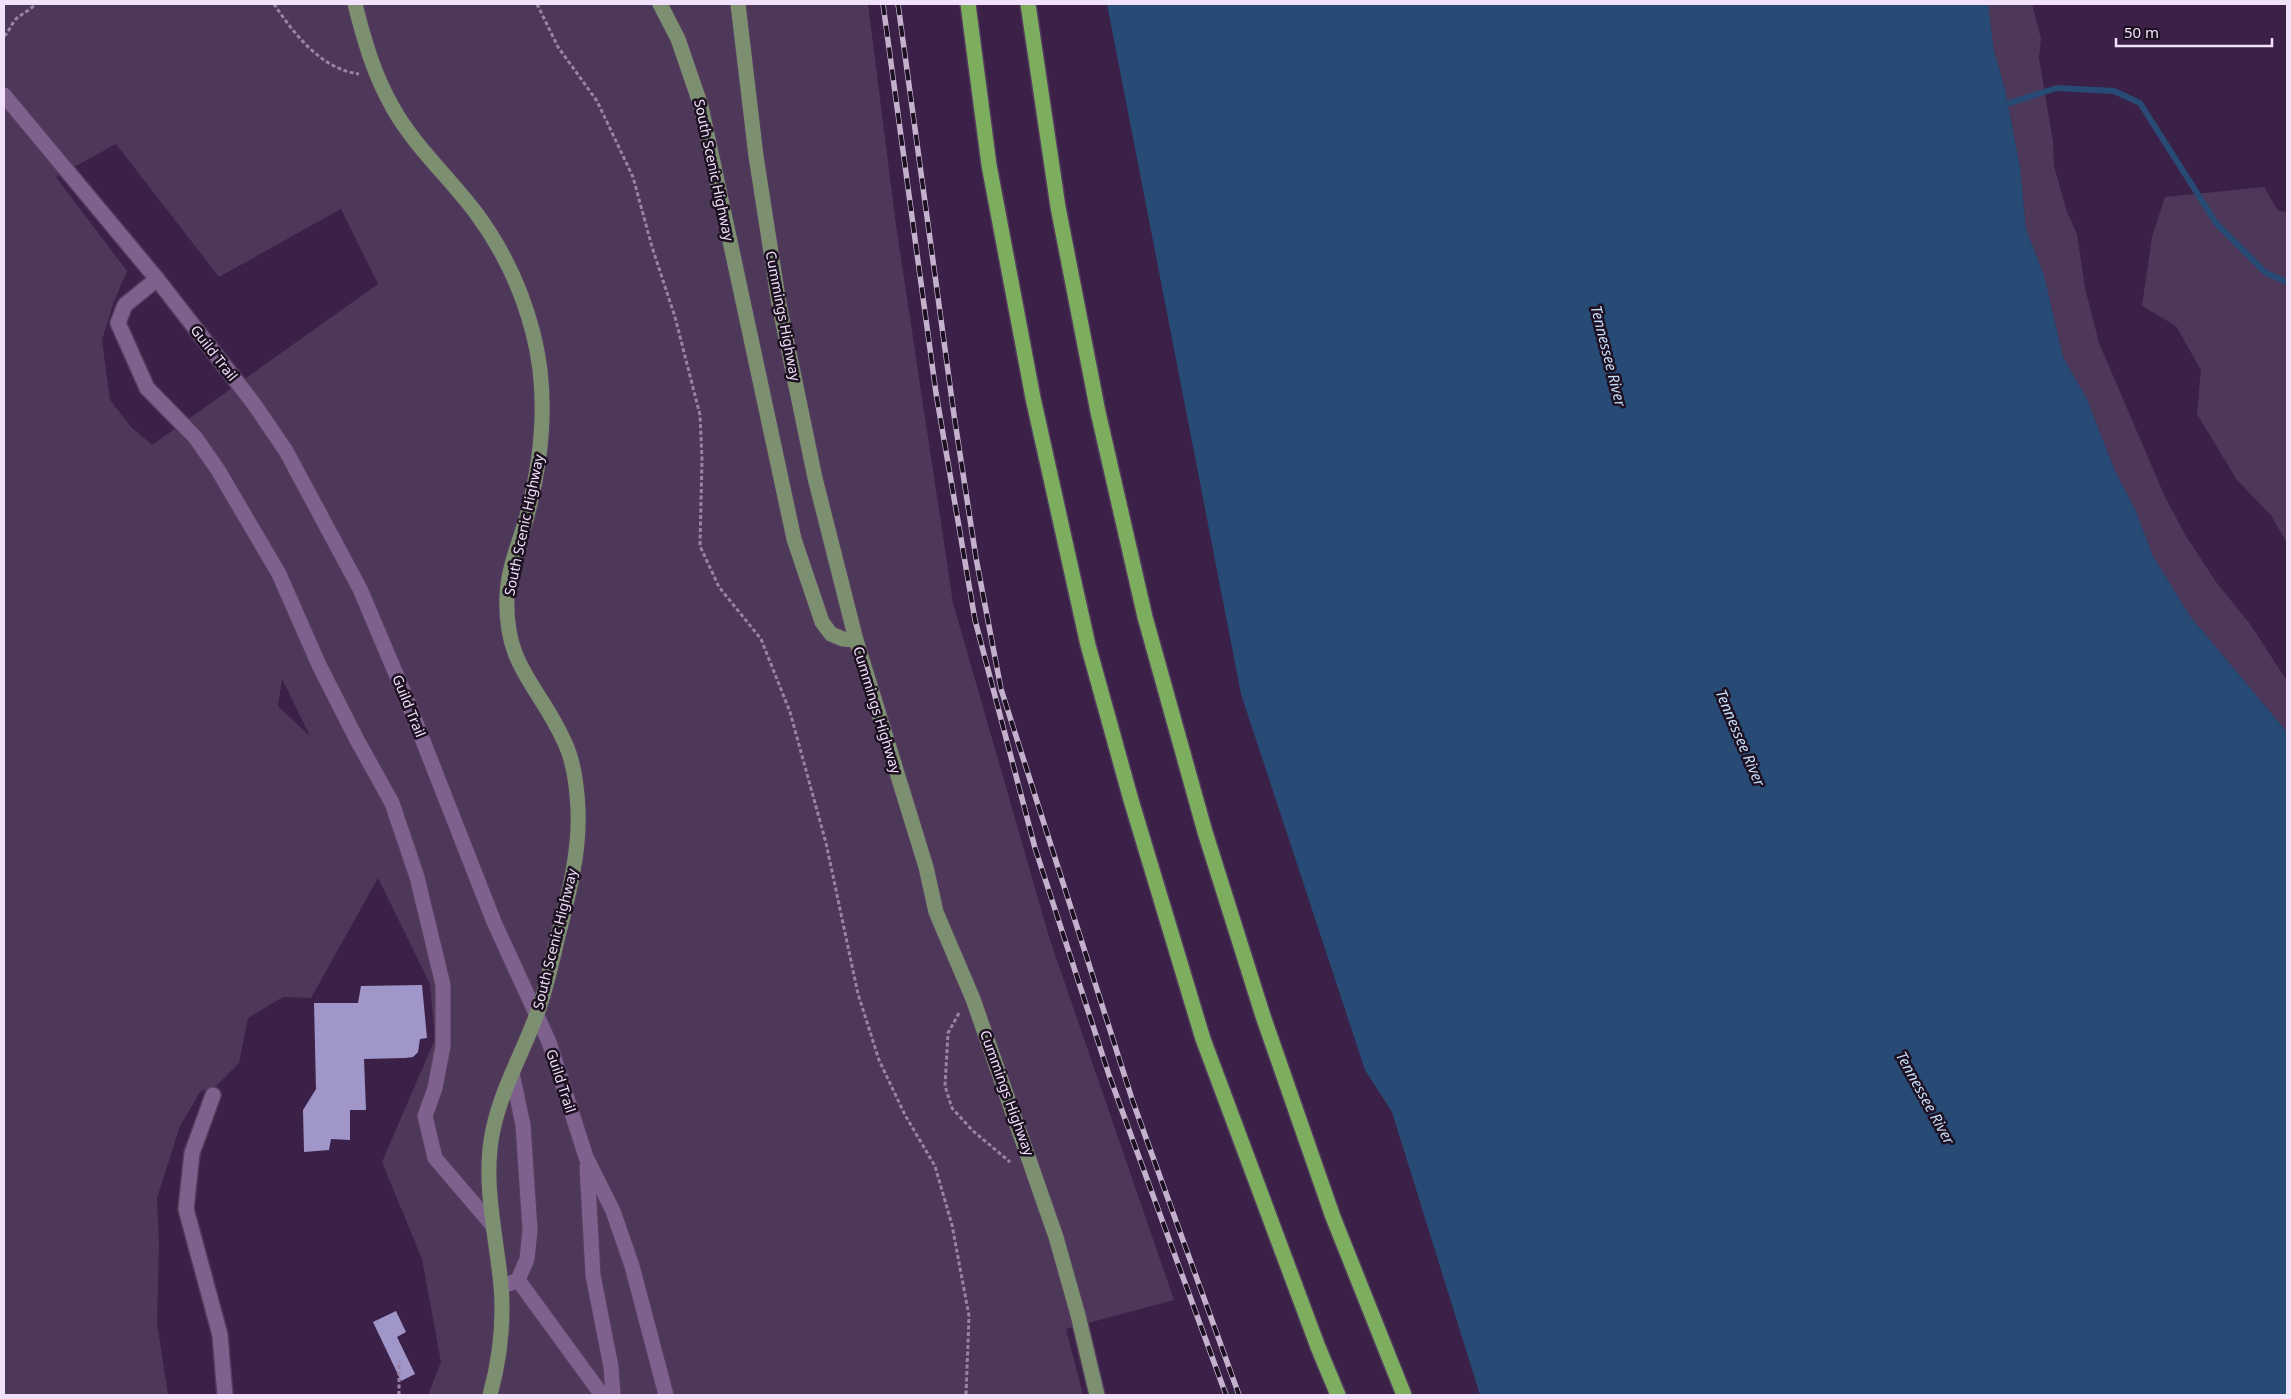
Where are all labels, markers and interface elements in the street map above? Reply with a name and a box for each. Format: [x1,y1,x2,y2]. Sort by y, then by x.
scale bar [2116,15,2272,47]
text: 50 m [2124,22,2159,42]
street label: South Scenic Highway [690,97,739,243]
street label: Cummings Highway [762,249,806,383]
water label: Tennessee River [1587,303,1631,409]
street label: Guild Trail [187,321,242,385]
street label: South Scenic Highway [499,451,548,597]
street label: Cummings Highway [849,644,906,777]
street label: Guild Trail [388,672,431,740]
water label: Tennessee River [1711,686,1771,790]
street label: South Scenic Highway [528,866,581,1011]
street label: Cummings Highway [976,1027,1039,1159]
street label: Guild Trail [542,1047,581,1115]
water label: Tennessee River [1892,1047,1960,1149]

